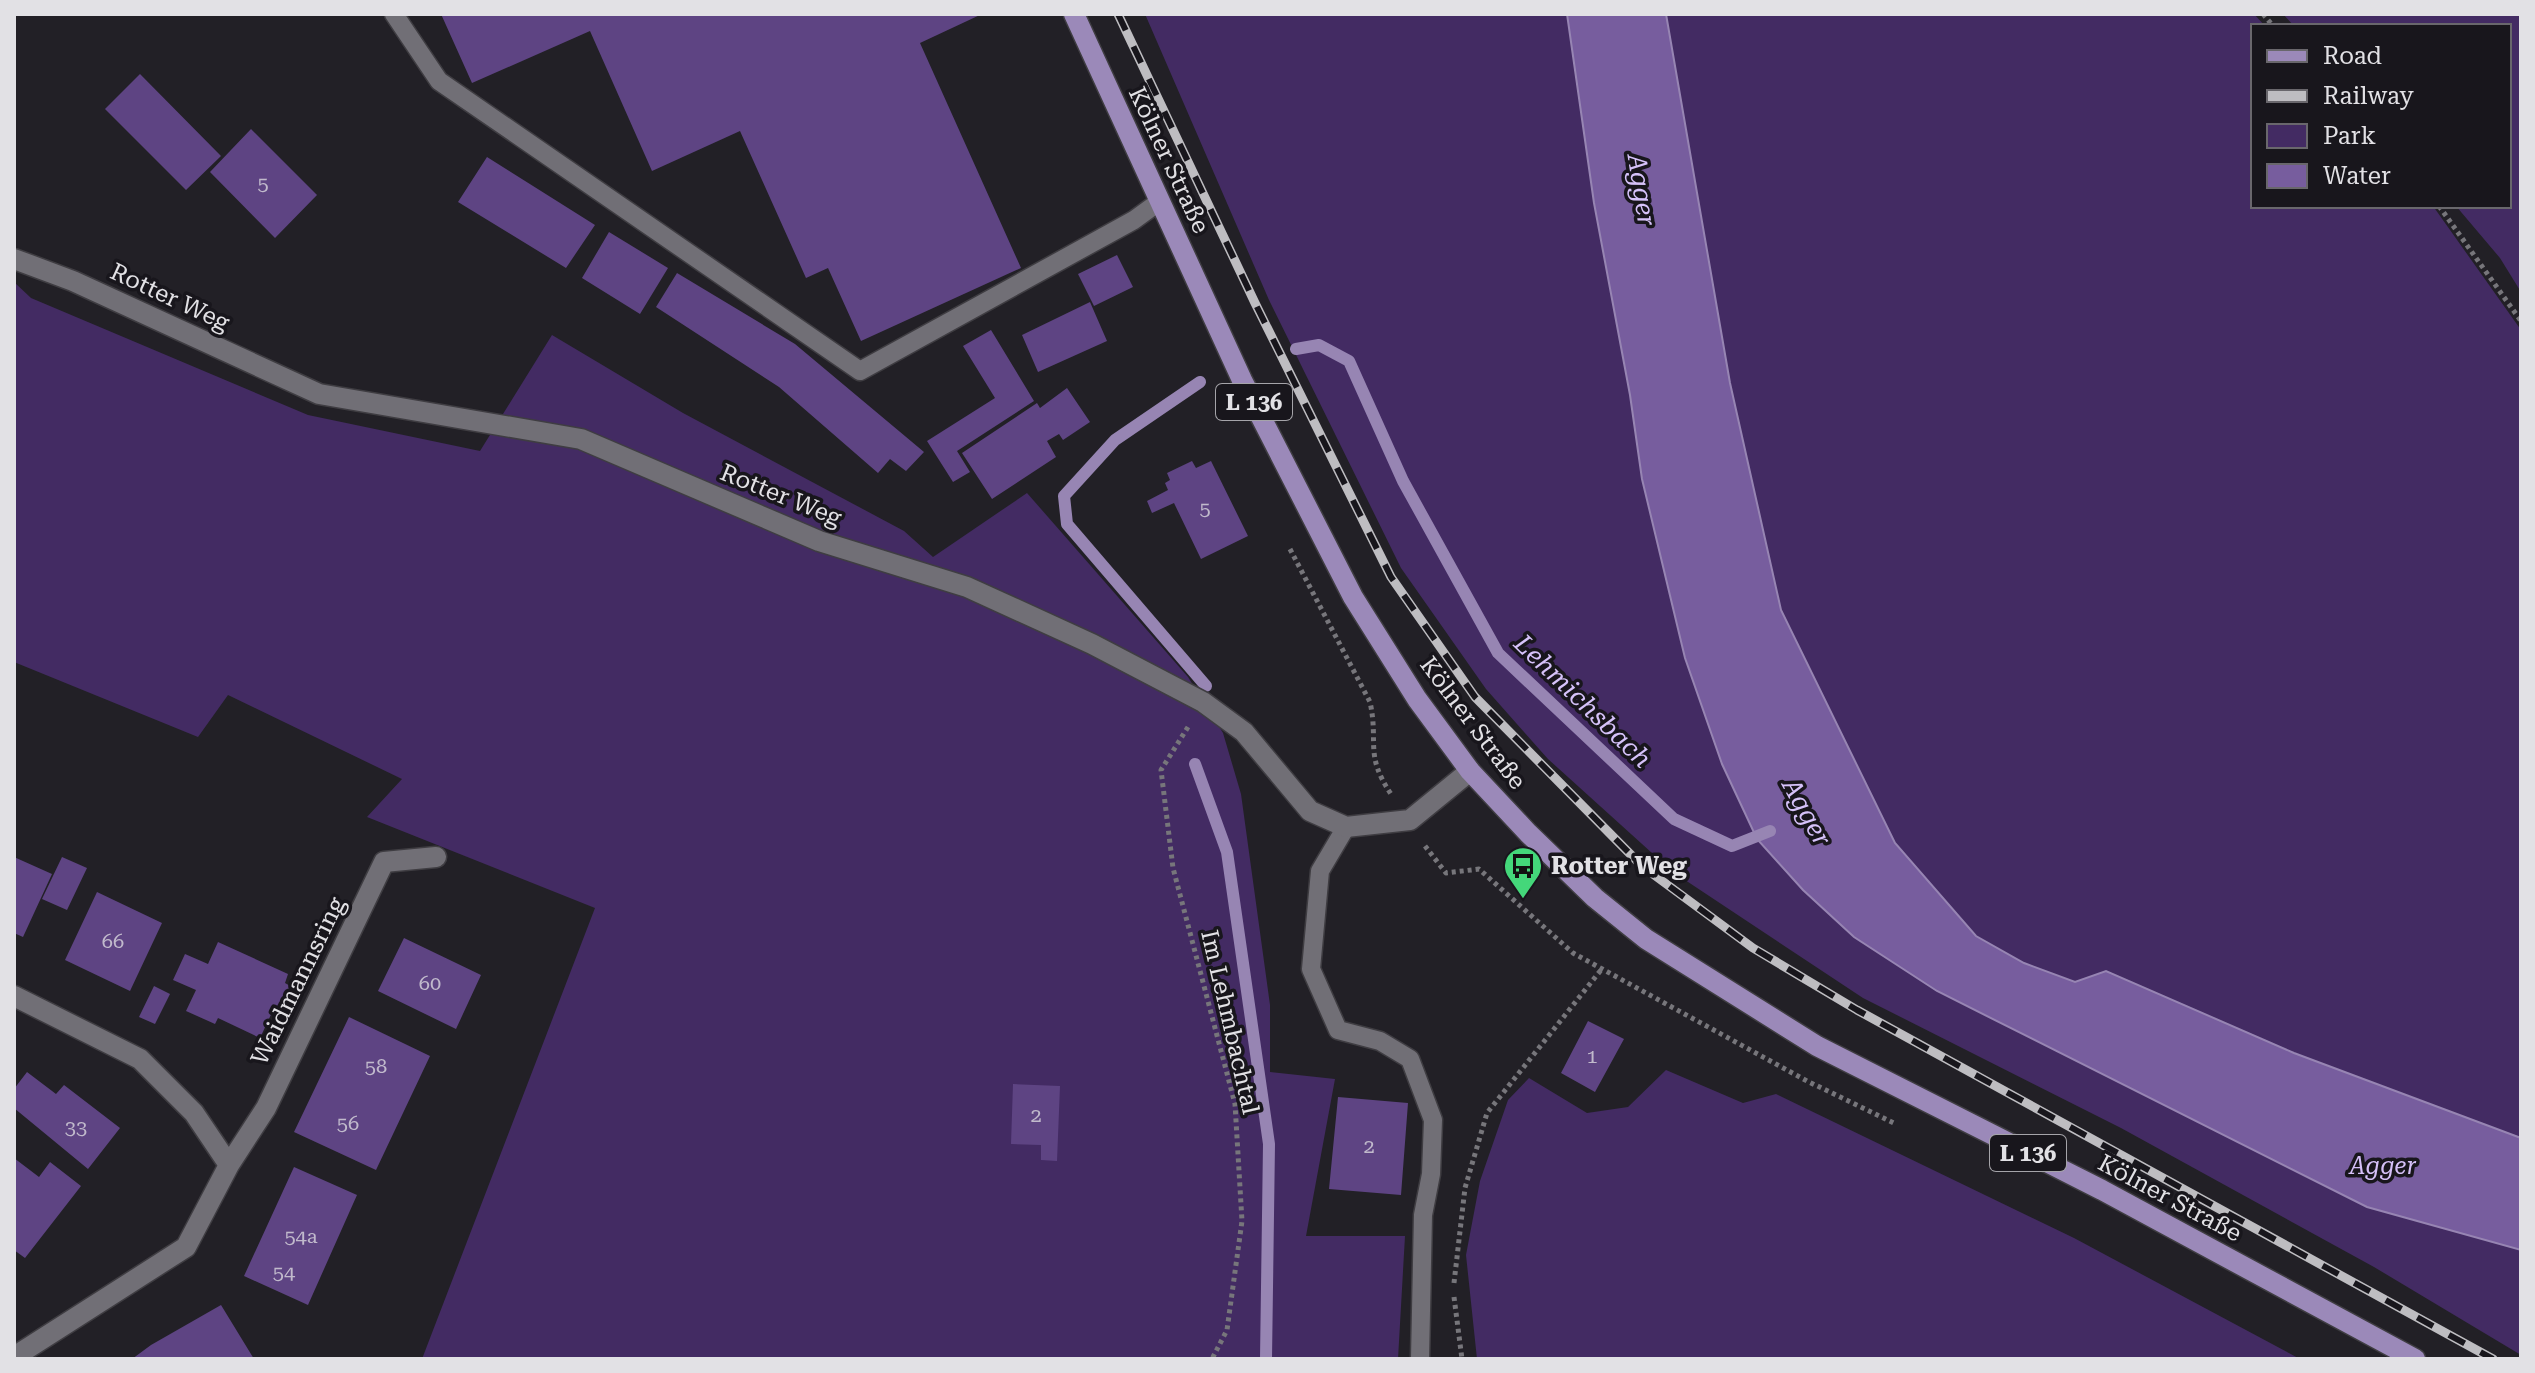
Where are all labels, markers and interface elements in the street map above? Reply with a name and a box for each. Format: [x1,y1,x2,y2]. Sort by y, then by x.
legend [2251,24,2511,208]
text: Road [2323,42,2382,70]
street label: Kölner Straße [1123,82,1215,238]
text: Railway [2323,82,2414,110]
text: Park [2323,122,2376,150]
water label: Agger [1621,150,1663,228]
text: Water [2323,162,2391,190]
house number: 5 [257,171,269,195]
street label: Rotter Weg [106,257,234,337]
road number: L 136 [1216,384,1292,420]
street label: Rotter Weg [716,458,846,532]
house number: 5 [1199,496,1211,520]
water label: Lehmichsbach [1508,628,1658,774]
street label: Kölner Straße [1414,651,1532,795]
water label: Agger [1775,771,1838,851]
bus stop icon: Rotter Weg [1502,845,1544,900]
place label: Rotter Weg [1551,852,1687,880]
street label: Waidmannsring [245,892,351,1070]
street label: Im Lehmbachtal [1195,927,1265,1117]
house number: 66 [102,929,124,953]
house number: 60 [419,971,441,995]
house number: 1 [1586,1044,1598,1068]
house number: 58 [365,1054,387,1078]
house number: 2 [1030,1103,1042,1127]
house number: 56 [337,1111,359,1135]
house number: 33 [65,1115,87,1139]
house number: 2 [1363,1134,1375,1158]
road number: L 136 [1990,1135,2066,1171]
street label: Kölner Straße [2094,1148,2246,1248]
park label: Agger [2348,1152,2416,1180]
house number: 54a [284,1224,318,1248]
house number: 54 [273,1260,296,1284]

